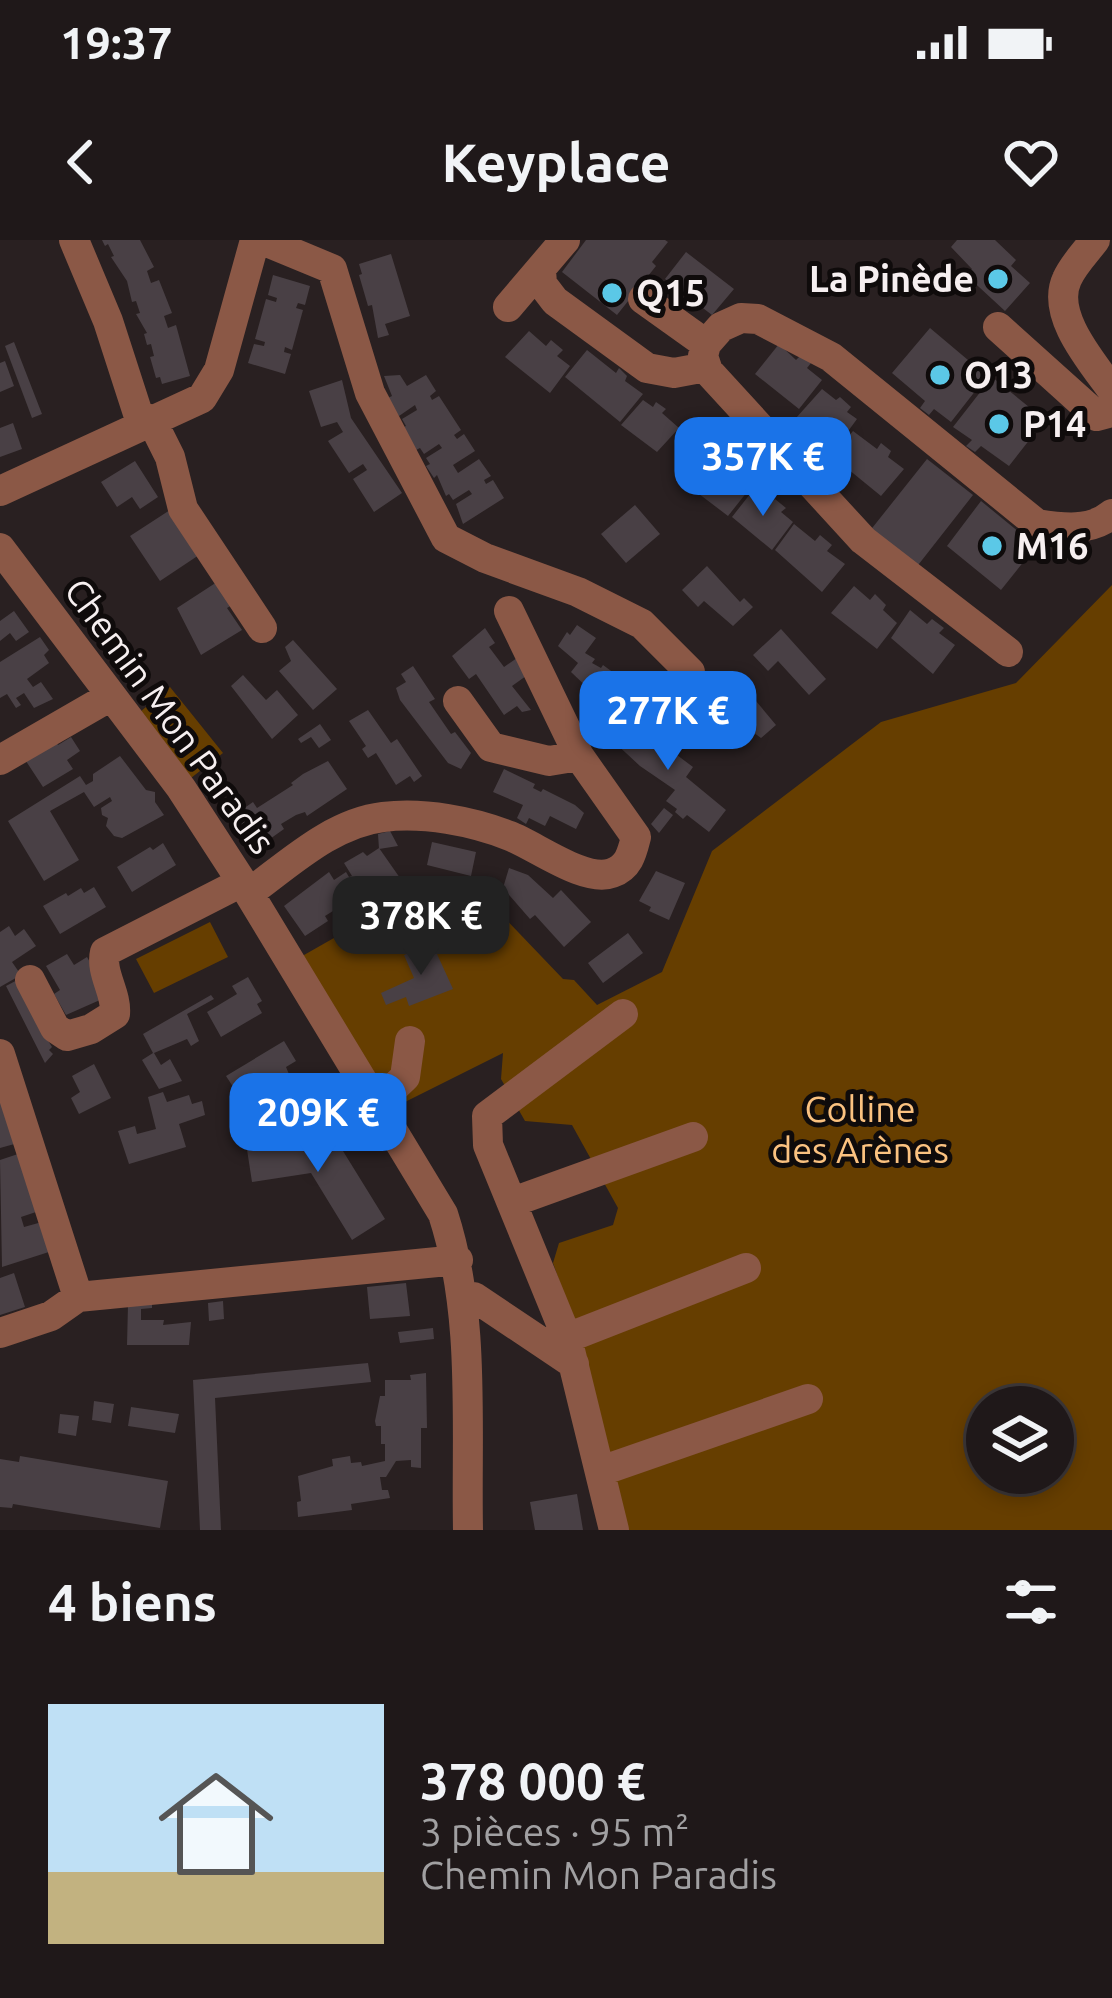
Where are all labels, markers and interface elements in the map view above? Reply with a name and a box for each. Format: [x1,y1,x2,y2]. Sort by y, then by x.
text: 19:37 [60,17,173,68]
icon: back [48,129,114,195]
icon: heart [998,129,1064,195]
text: Keyplace [441,132,671,192]
place label: La Pinède [809,258,974,299]
marker: La Pinède [985,266,1011,292]
place label: Q15 [636,272,705,313]
marker: Q15 [599,280,625,306]
place label: O13 [964,354,1033,395]
marker: O13 [927,362,953,388]
place label: P14 [1023,403,1086,444]
marker: P14 [986,411,1012,437]
pin: 357K € [665,417,861,519]
text: 357K € [701,434,825,477]
place label: M16 [1016,525,1089,566]
marker: M16 [979,533,1005,559]
street label: Chemin Mon Paradis [57,570,284,861]
pin: 277K € [570,671,766,773]
text: 277K € [606,688,730,731]
pin: 378K € [323,876,519,978]
text: 378K € [359,893,483,936]
pin: 209K € [220,1073,416,1175]
park label: Colline des Arènes [771,1088,949,1170]
text: 209K € [256,1090,380,1133]
map controls [966,1386,1074,1494]
button: layers [966,1386,1074,1494]
icon: filters [998,1569,1064,1635]
text: 4 biens [48,1573,217,1631]
icon: home [144,1752,288,1896]
text: 378 000 € [420,1752,646,1810]
text: 3 pièces · 95 m² [420,1810,689,1853]
text: Chemin Mon Paradis [420,1853,777,1896]

